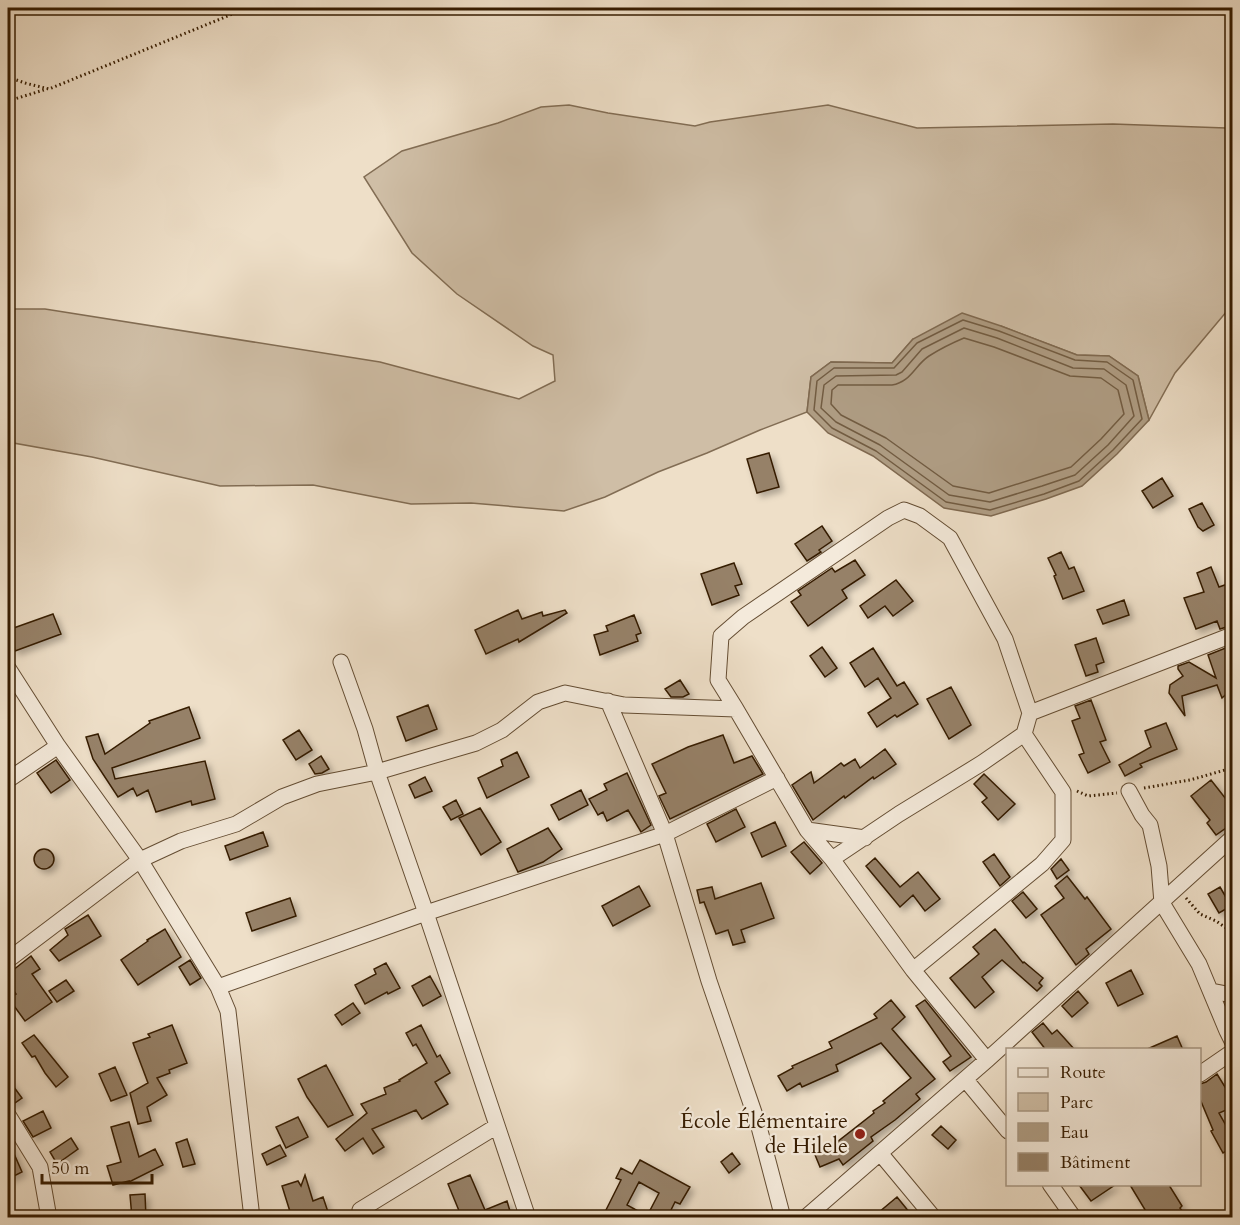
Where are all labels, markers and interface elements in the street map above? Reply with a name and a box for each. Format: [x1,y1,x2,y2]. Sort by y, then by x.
legend [1006,1048,1201,1186]
text: Route [1060,1060,1106,1085]
text: Parc [1060,1090,1093,1115]
place label: École Élémentaire de Hilele [680,1106,848,1161]
text: Eau [1060,1120,1089,1145]
marker: École Élémentaire de Hilele [853,1127,867,1141]
scale bar [42,1147,152,1185]
text: Bâtiment [1060,1150,1130,1175]
text: 50 m [51,1156,90,1181]

